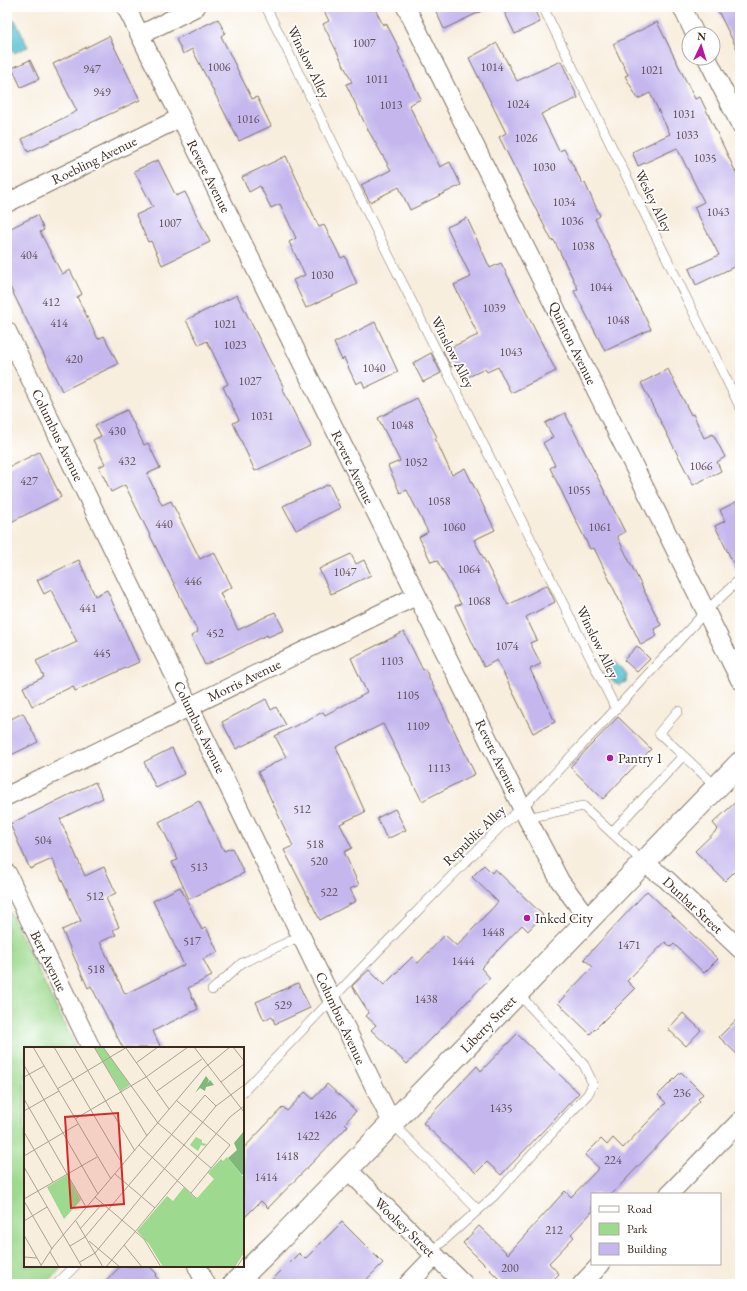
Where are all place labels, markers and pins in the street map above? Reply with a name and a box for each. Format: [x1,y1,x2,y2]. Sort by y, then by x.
place label: Pantry 1 [618,749,663,767]
marker: Pantry 1 [605,753,615,763]
place label: Inked City [535,909,594,927]
marker: Inked City [522,913,532,923]

